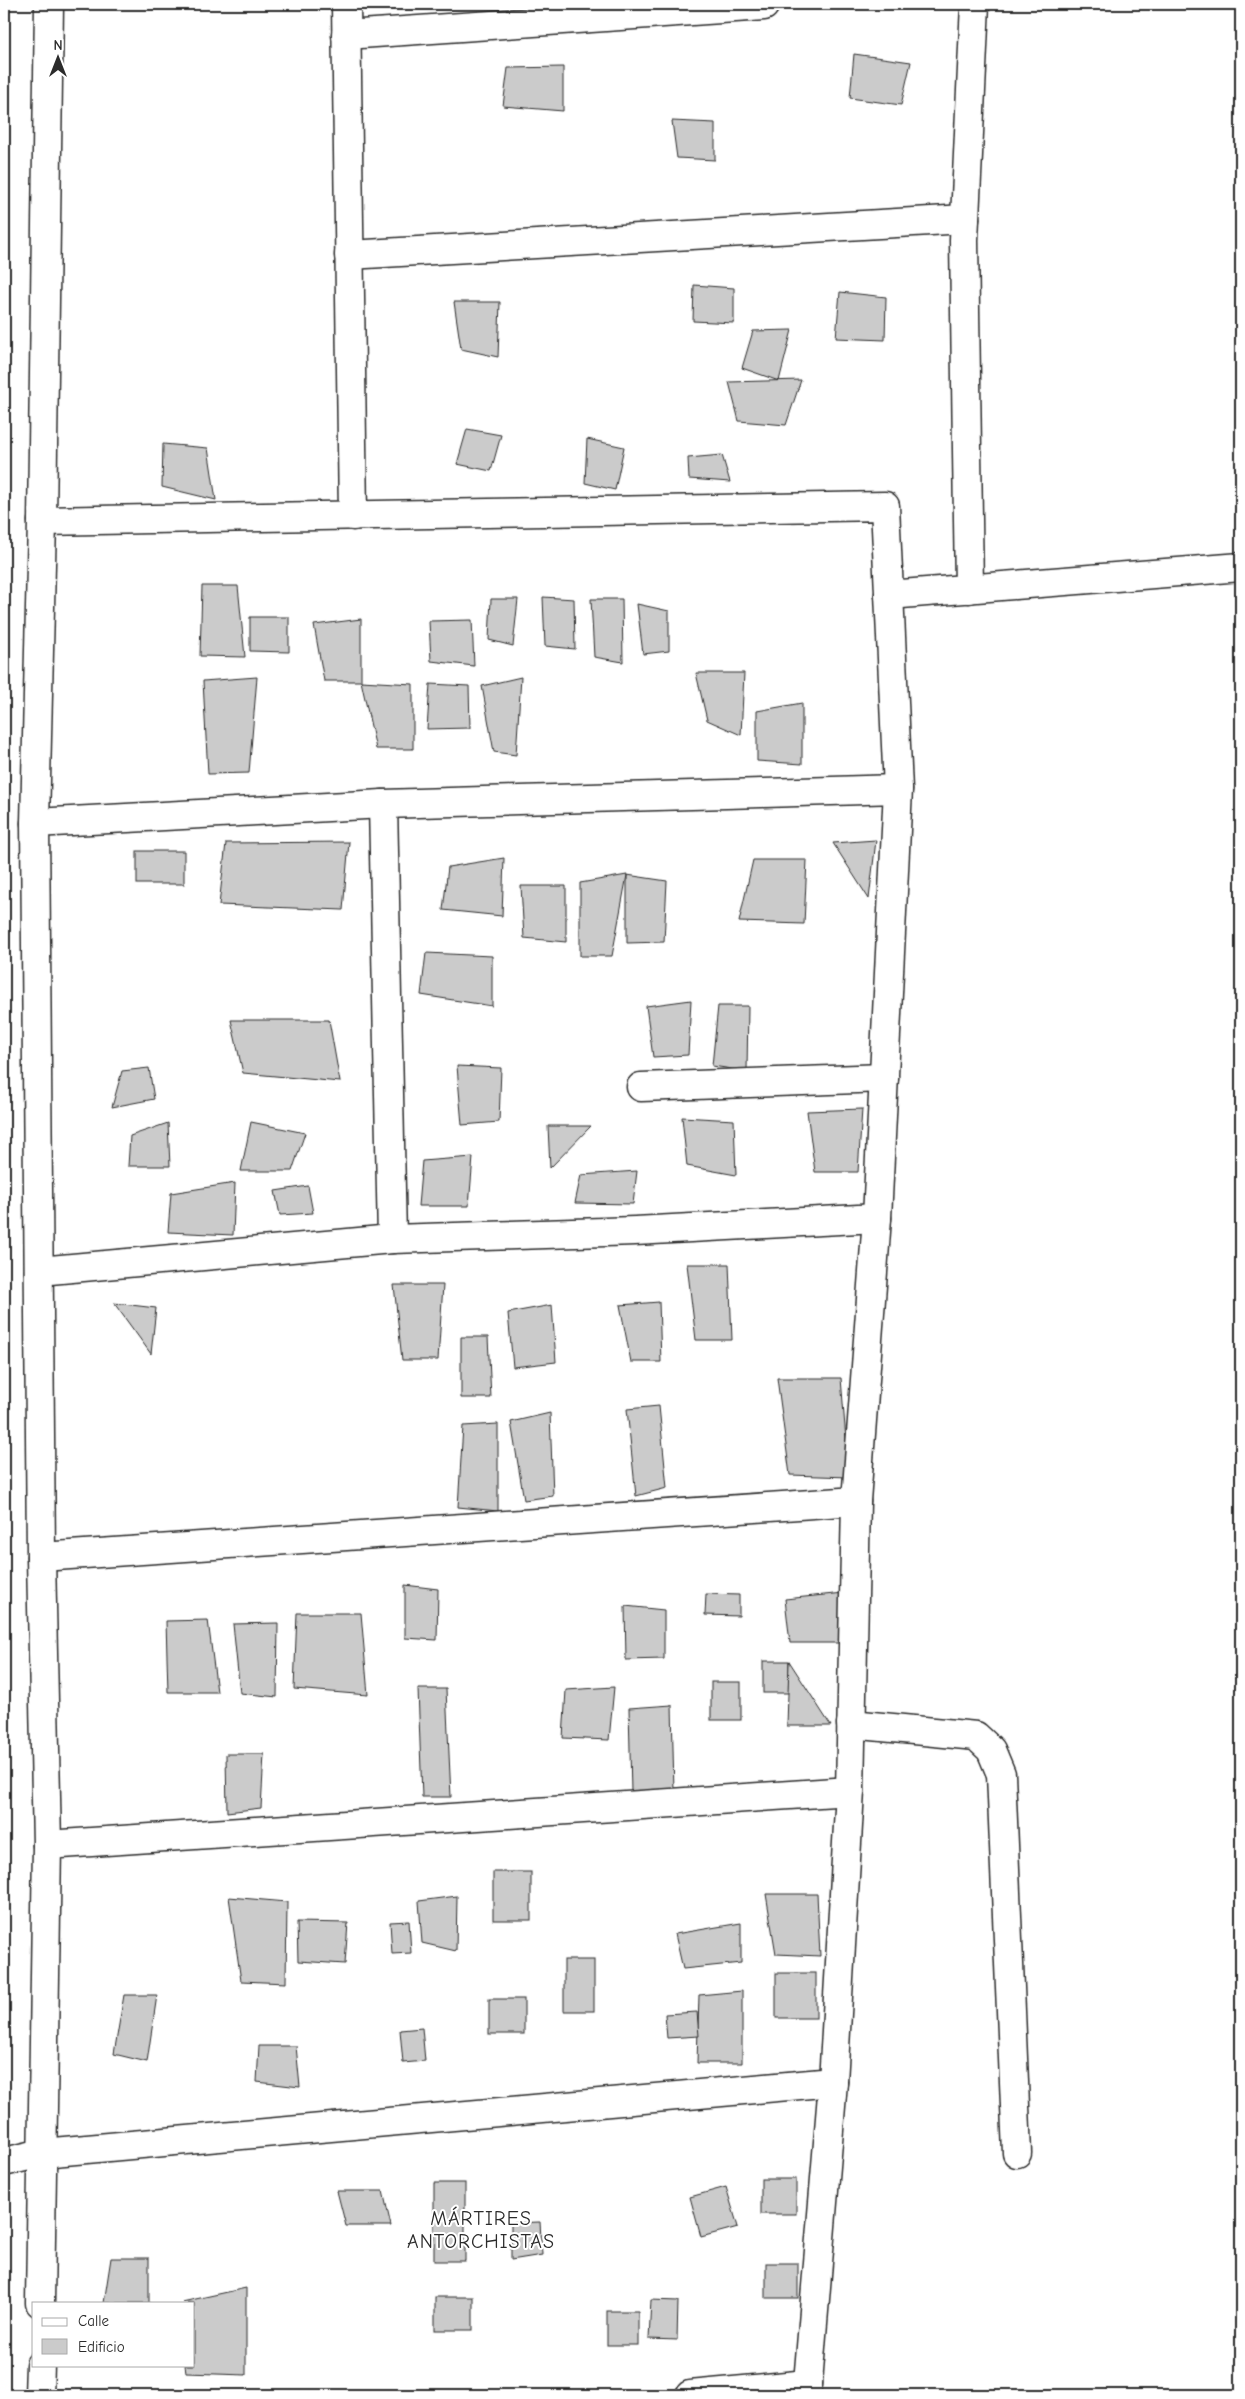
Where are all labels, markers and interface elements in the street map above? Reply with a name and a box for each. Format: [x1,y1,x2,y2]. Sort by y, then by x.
north arrow [32,32,82,82]
text: N [53,37,63,54]
district label: MÁRTIRES ANTORCHISTAS [407,2206,555,2253]
legend [32,2302,195,2366]
text: Calle [78,2312,110,2330]
text: Edificio [78,2338,125,2356]

